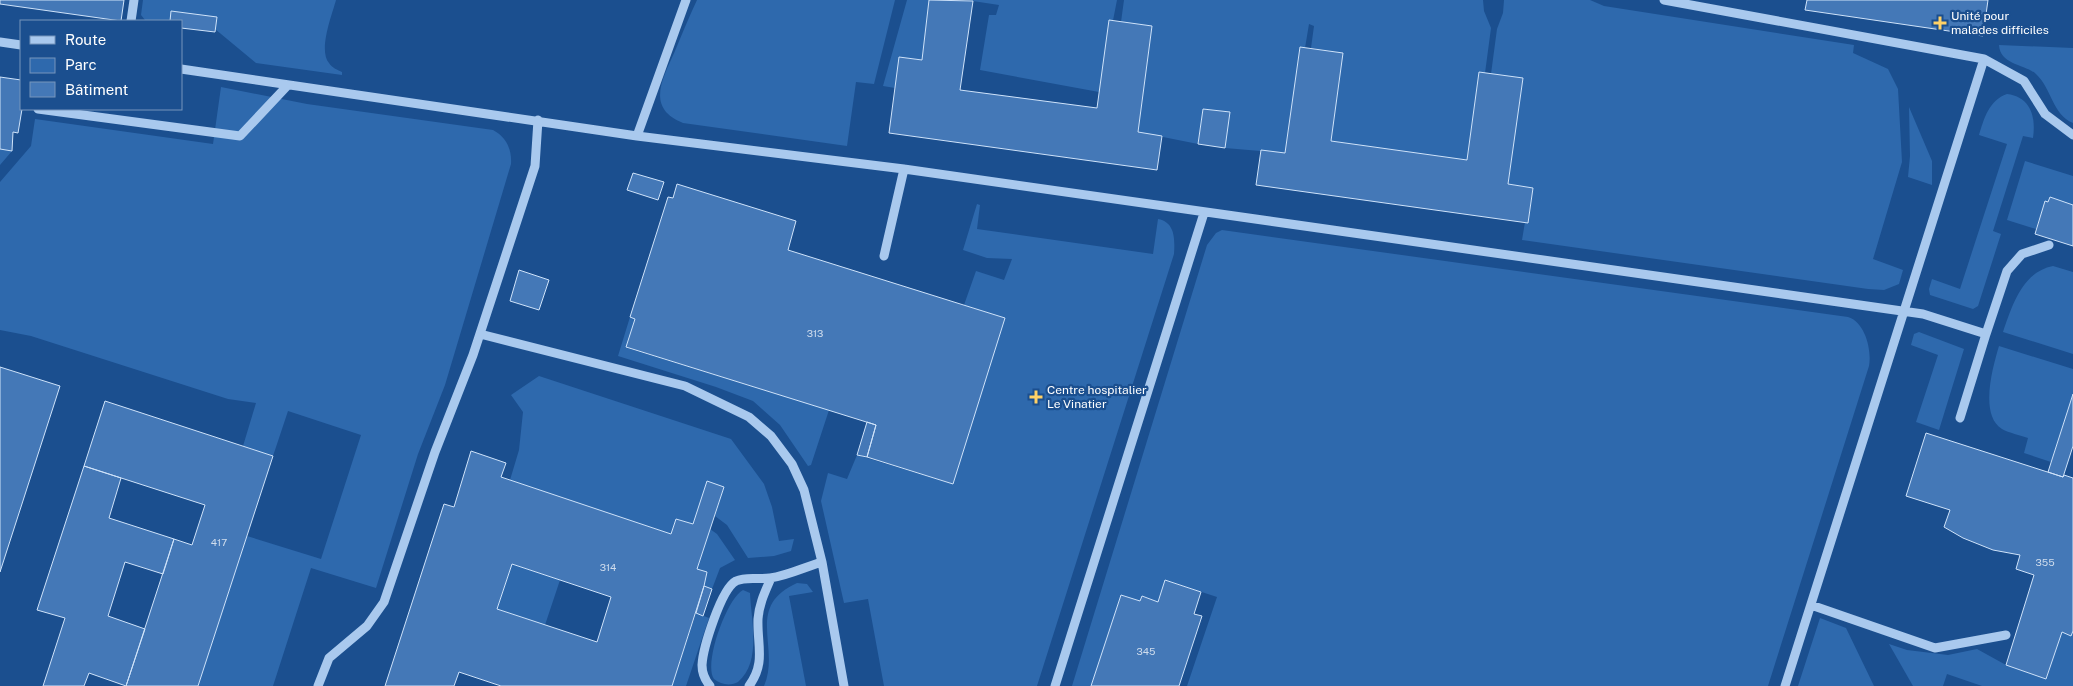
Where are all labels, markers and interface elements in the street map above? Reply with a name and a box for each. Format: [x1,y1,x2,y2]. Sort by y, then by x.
place label: Unité pour malades difficiles [1951,9,2049,37]
marker: Unité pour malades difficiles [1933,16,1947,30]
legend [20,20,182,110]
text: Route [65,31,106,48]
text: Parc [65,56,97,73]
text: Bâtiment [65,81,128,98]
house number: 313 [807,327,823,339]
place label: Centre hospitalier Le Vinatier [1047,383,1147,411]
marker: Centre hospitalier Le Vinatier [1029,390,1043,404]
house number: 417 [211,536,227,548]
house number: 355 [2035,556,2055,568]
house number: 314 [600,561,616,573]
house number: 345 [1137,645,1155,657]

